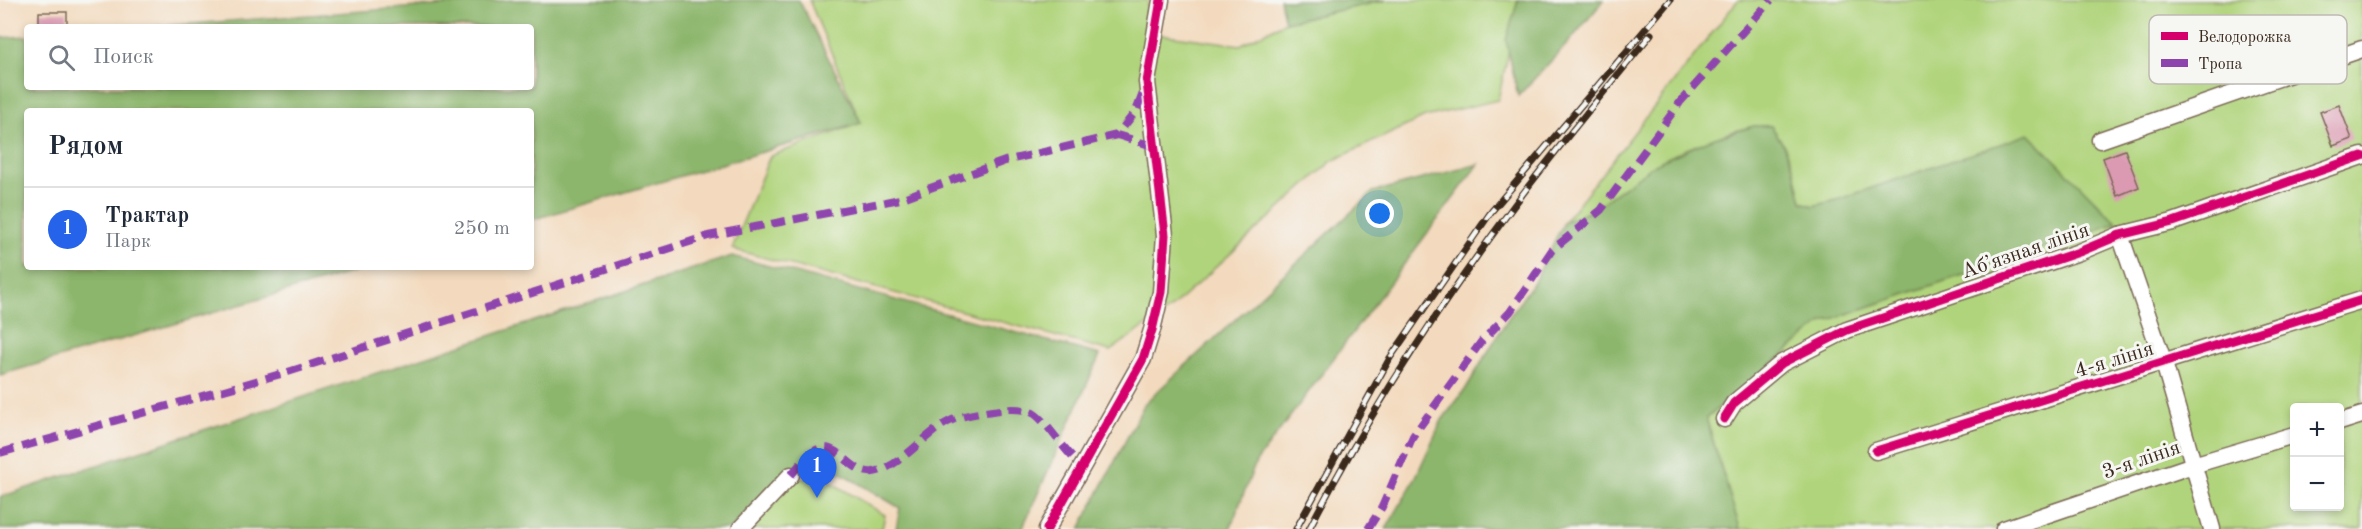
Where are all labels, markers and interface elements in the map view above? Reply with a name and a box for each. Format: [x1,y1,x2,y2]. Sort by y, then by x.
legend [2149,15,2347,84]
search box [24,24,534,90]
text: Велодорожка [2198,30,2291,46]
icon: search [45,41,78,74]
text: Поиск [93,46,154,68]
text: Тропа [2198,57,2242,73]
text: Рядом [48,134,123,160]
your location [1365,199,1394,228]
text: Трактар [105,205,189,227]
text: 1 [62,219,73,239]
text: 250 m [454,219,510,239]
street label: Абʼязная лінія [1959,220,2092,283]
text: Парк [105,232,151,252]
street label: 4-я лінія [2073,339,2156,382]
map controls [2290,403,2344,511]
button: + [2290,403,2344,457]
street label: 3-я лінія [2100,437,2183,484]
pin: 1 [798,448,836,498]
button: − [2290,457,2344,511]

